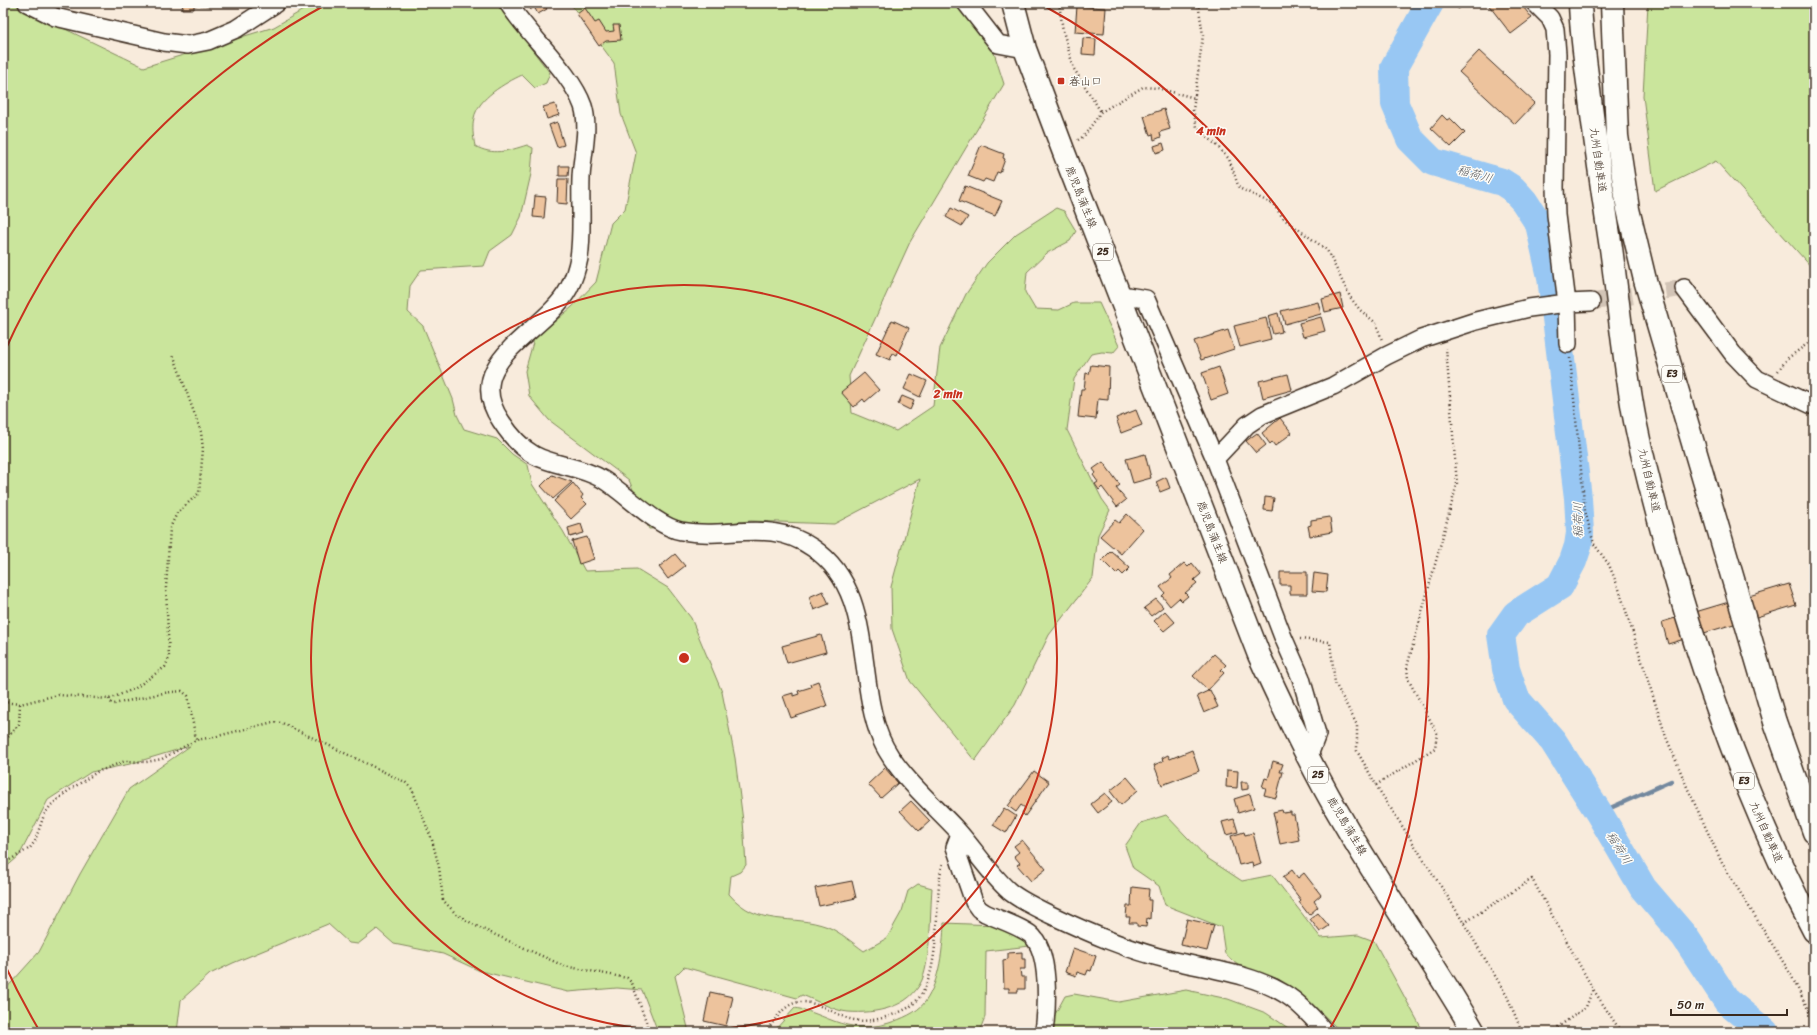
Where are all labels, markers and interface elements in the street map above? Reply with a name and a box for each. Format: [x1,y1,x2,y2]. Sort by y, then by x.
place label: 春山口 [1069,72,1102,91]
marker: 春山口 [1056,76,1066,86]
text: 4 min [1195,120,1226,142]
street label: 九州自動車道 [1584,126,1612,194]
water label: 稲荷川 [1455,158,1495,190]
street label: 鹿児島蒲生線 [1060,163,1102,231]
road number: 25 [1093,244,1113,260]
road number: E3 [1662,366,1682,382]
text: 2 min [932,383,963,405]
street label: 九州自動車道 [1632,446,1666,514]
street label: 鹿児島蒲生線 [1191,498,1233,566]
water label: 稲荷川 [1567,502,1589,538]
centre of rings [677,651,691,665]
road number: 25 [1308,767,1328,783]
road number: E3 [1734,773,1754,789]
street label: 鹿児島蒲生線 [1322,793,1372,859]
street label: 九州自動車道 [1744,798,1788,866]
water label: 稲荷川 [1600,827,1638,869]
scale bar [1671,991,1787,1017]
text: 50 m [1677,994,1704,1016]

